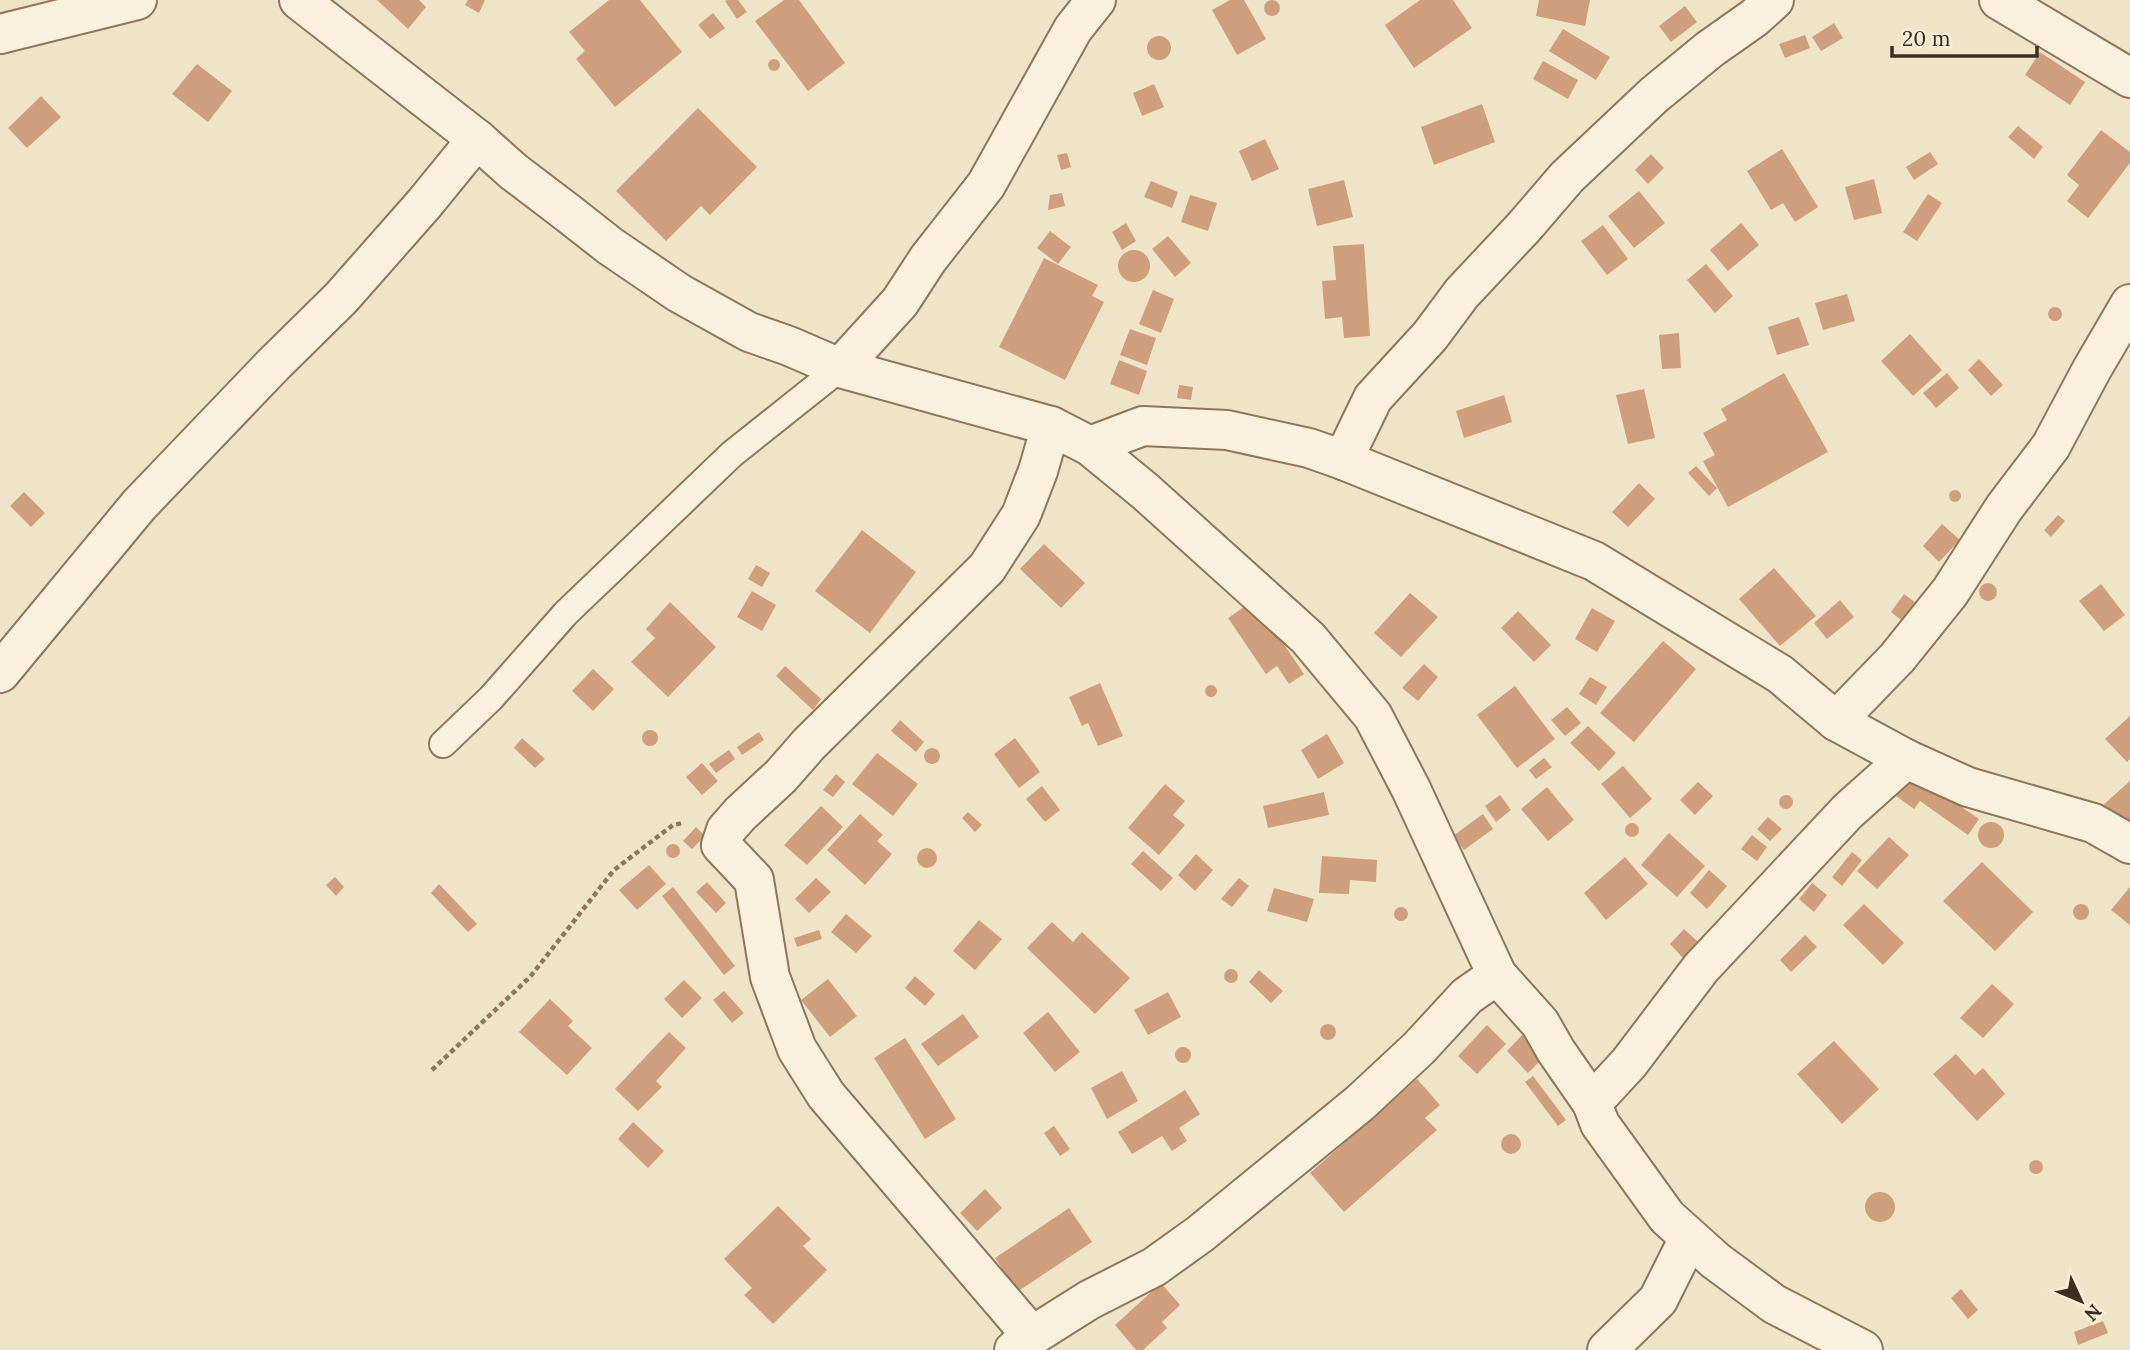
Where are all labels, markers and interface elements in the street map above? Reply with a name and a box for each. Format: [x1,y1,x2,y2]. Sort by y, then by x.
scale bar [1892,14,2037,58]
text: 20 m [1902,25,1951,52]
north arrow [2046,1266,2116,1336]
text: N [2079,1299,2107,1327]

